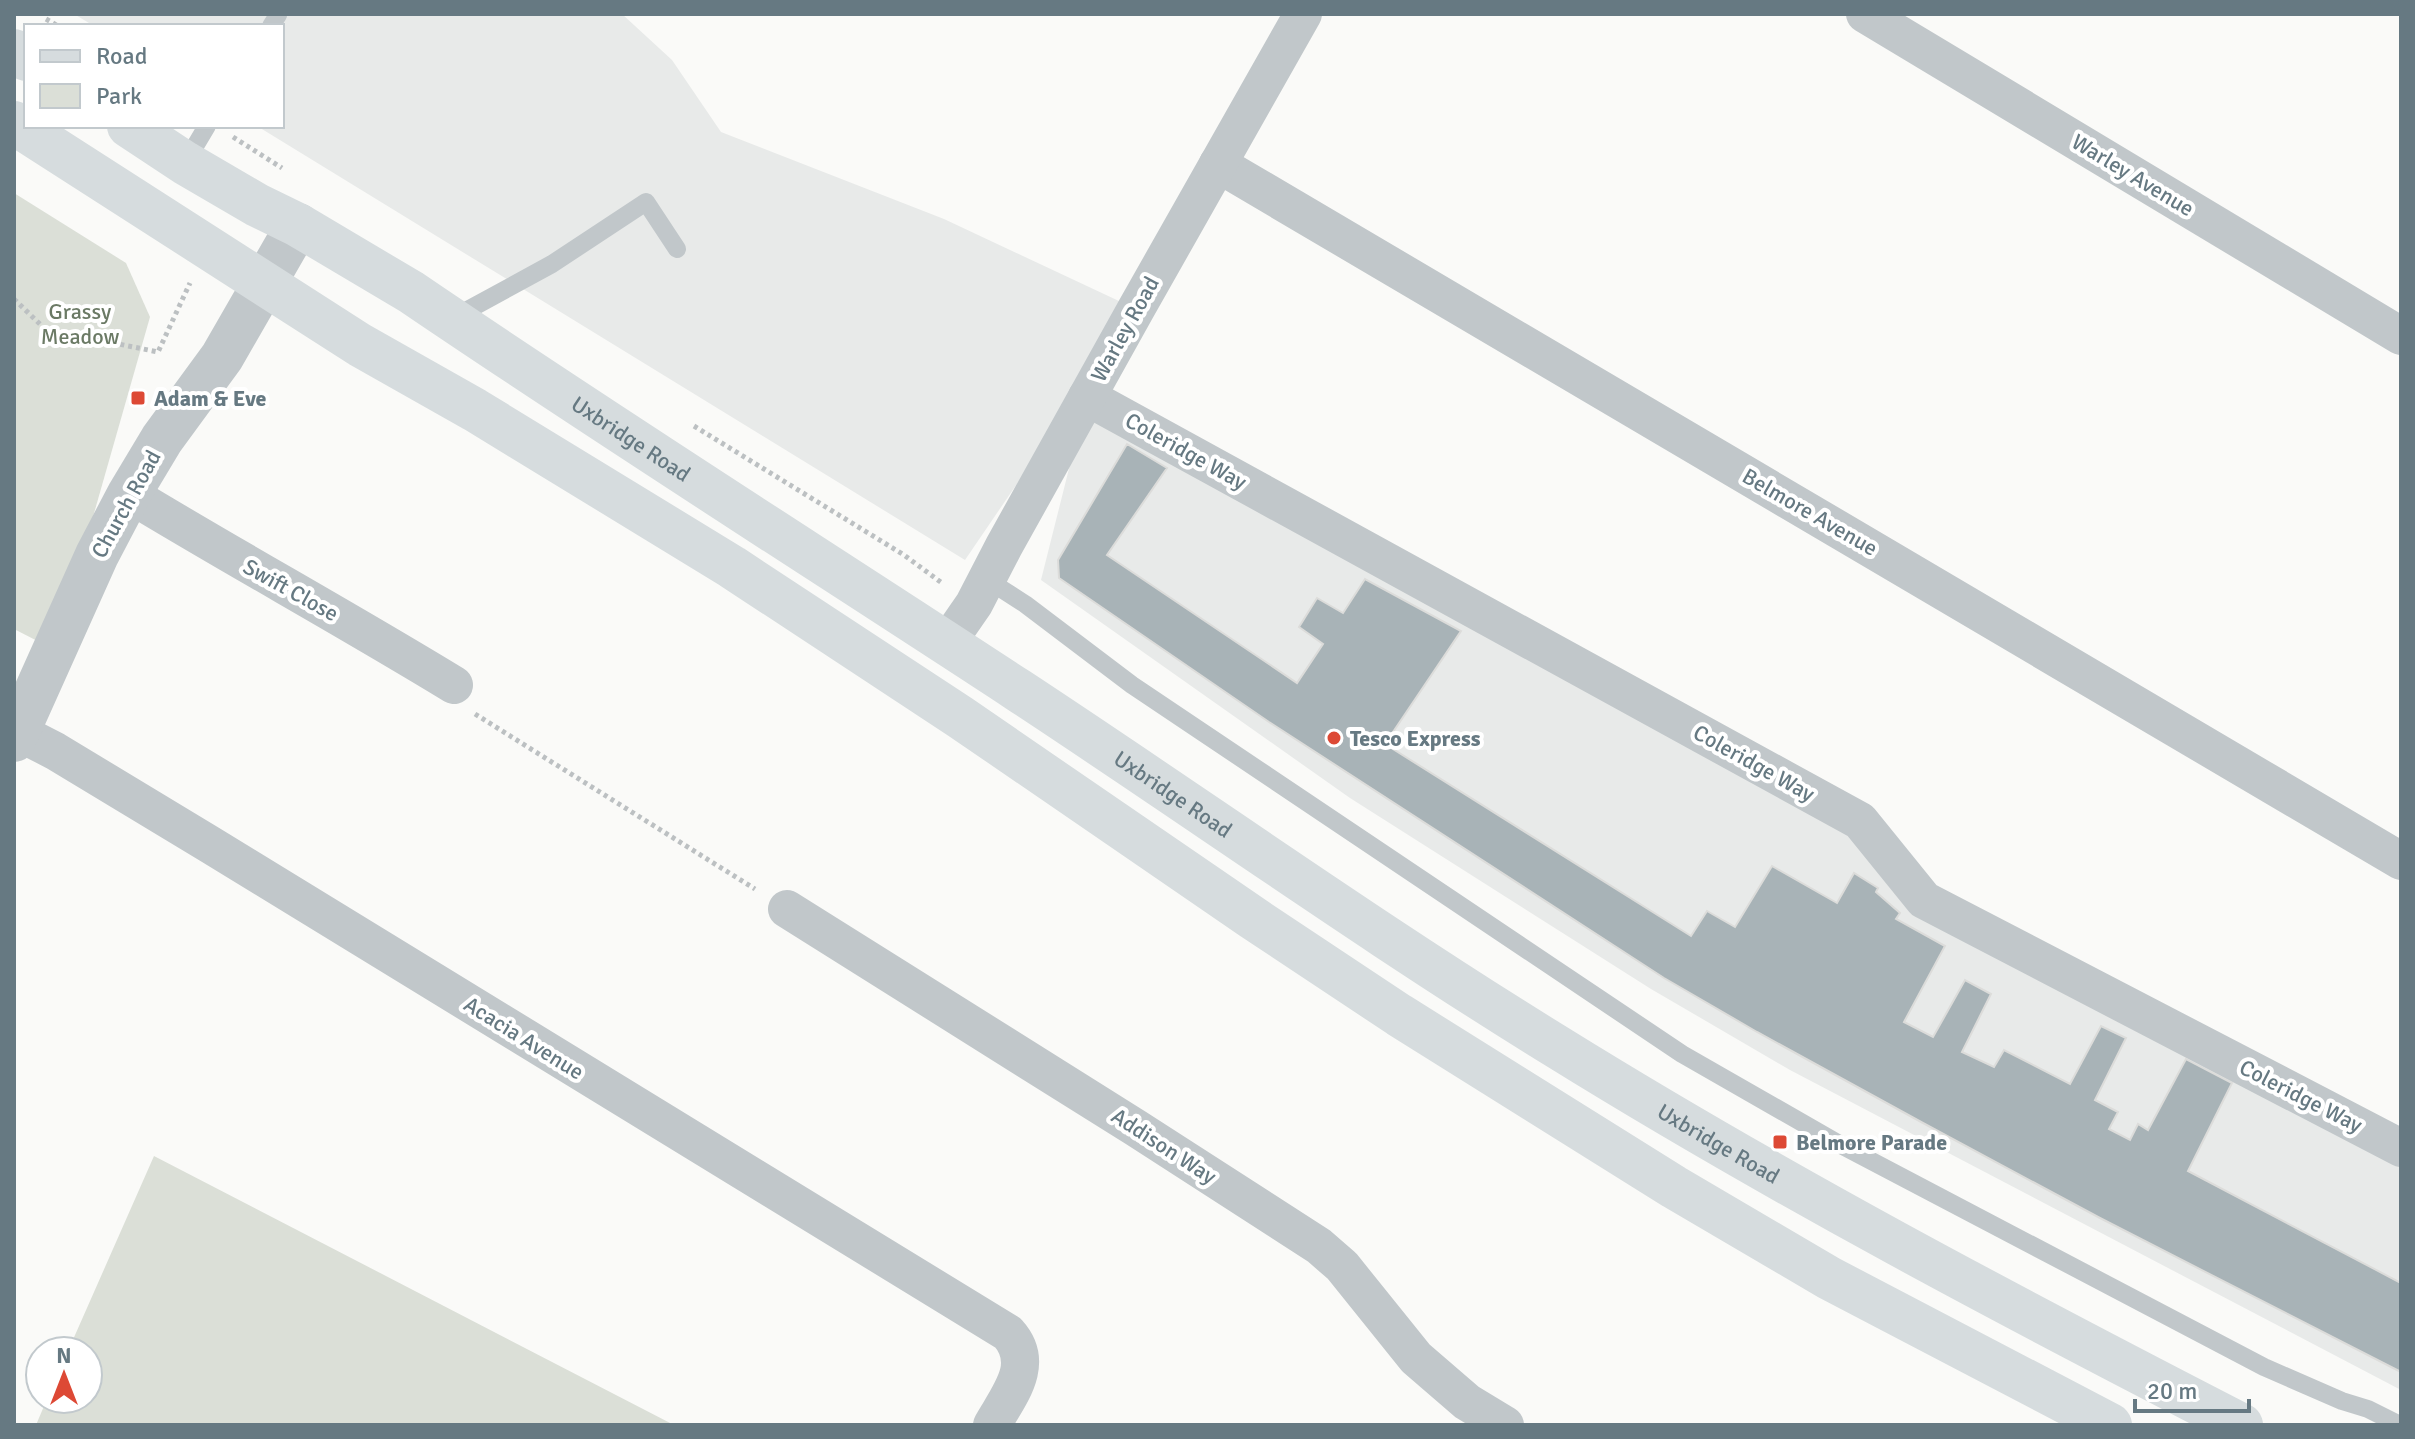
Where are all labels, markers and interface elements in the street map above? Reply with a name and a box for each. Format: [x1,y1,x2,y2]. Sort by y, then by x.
legend [24,24,284,128]
text: Road [96,41,147,71]
text: Park [96,81,142,111]
street label: Warley Avenue [2067,128,2199,222]
street label: Warley Road [1085,272,1165,386]
park label: Grassy Meadow [41,298,119,350]
place label: Adam & Eve [154,385,266,412]
marker: Adam & Eve [129,389,147,407]
street label: Uxbridge Road [567,390,696,487]
street label: Coleridge Way [1121,407,1252,496]
street label: Church Road [85,445,167,563]
street label: Belmore Avenue [1737,462,1883,562]
street label: Swift Close [239,553,343,627]
street label: Coleridge Way [1689,719,1820,808]
place label: Tesco Express [1350,725,1481,752]
marker: Tesco Express [1325,729,1343,747]
street label: Uxbridge Road [1109,744,1237,843]
street label: Acacia Avenue [459,990,589,1086]
street label: Coleridge Way [2235,1053,2368,1139]
street label: Uxbridge Road [1653,1097,1785,1189]
street label: Addison Way [1107,1102,1222,1190]
place label: Belmore Parade [1796,1129,1947,1156]
marker: Belmore Parade [1771,1133,1789,1151]
north arrow [24,1335,104,1415]
text: N [56,1342,72,1369]
scale bar [2135,1363,2249,1413]
text: 20 m [2147,1376,2197,1406]

